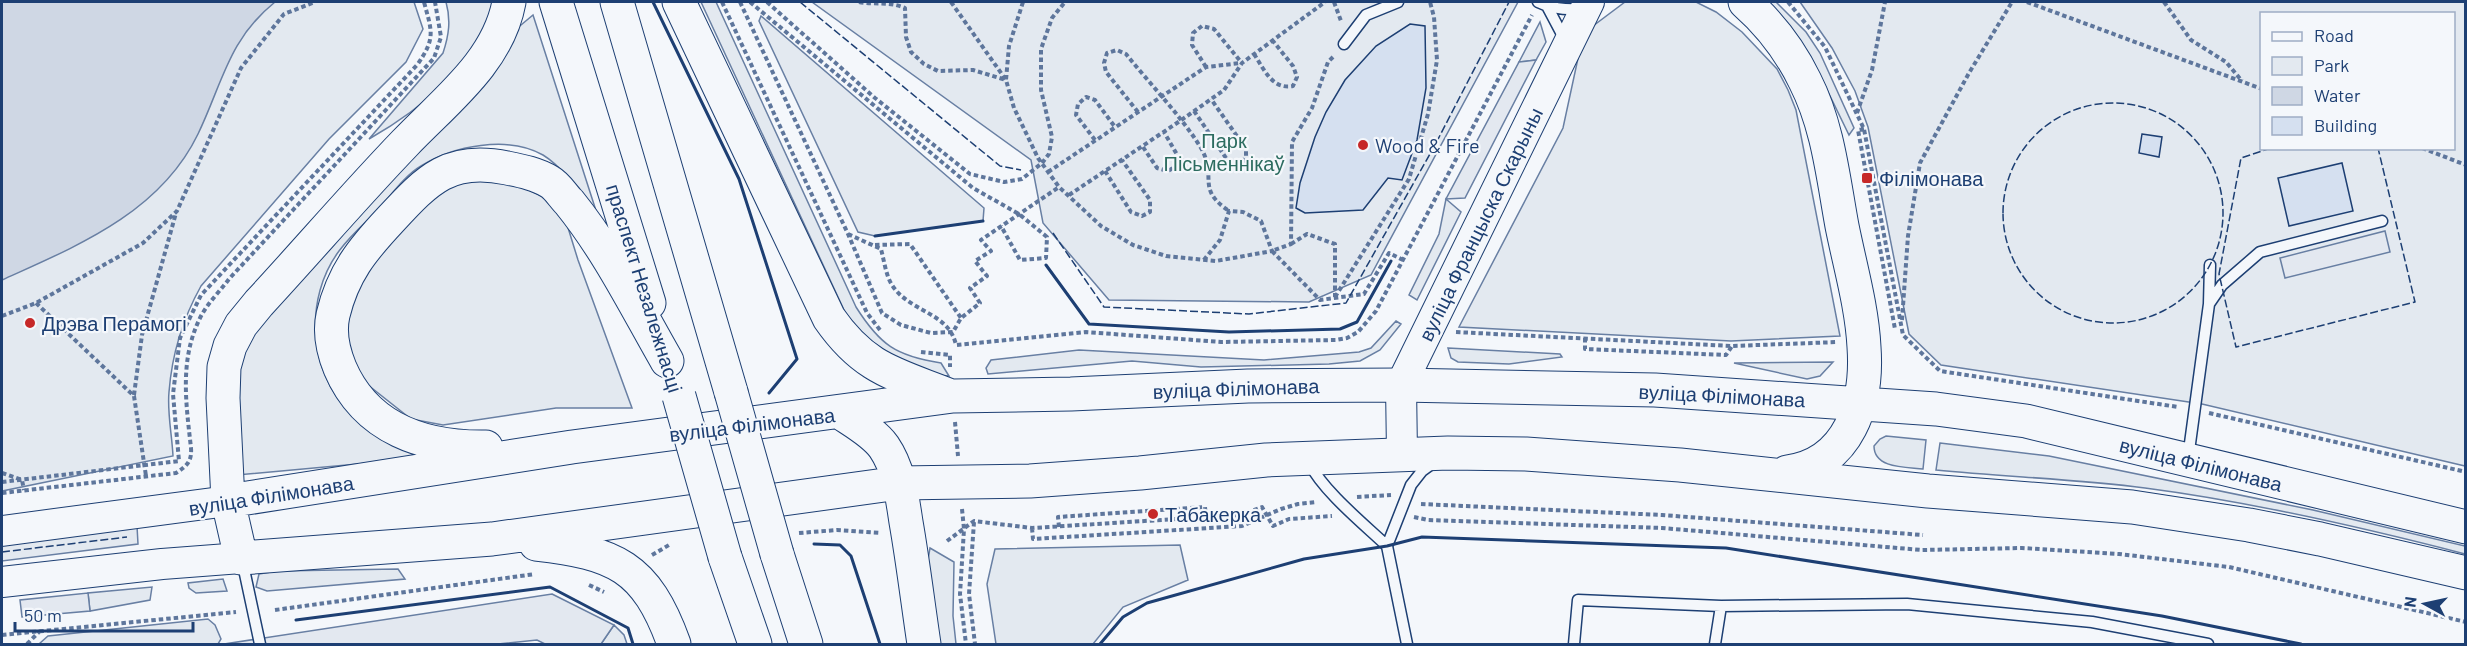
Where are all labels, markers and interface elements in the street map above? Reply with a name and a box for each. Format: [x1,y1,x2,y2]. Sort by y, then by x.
legend [2260,12,2455,150]
text: Road [2314,24,2354,46]
text: Park [2314,54,2349,76]
text: Water [2314,84,2361,106]
street label: вуліца Францыска Скарыны [1413,103,1547,345]
text: Building [2314,114,2377,136]
park label: Парк Пісьменнікаў [1164,128,1284,175]
place label: Wood & Fire [1375,133,1480,157]
marker: Wood & Fire [1356,138,1370,152]
place label: Філімонава [1879,166,1984,190]
marker: Філімонава [1860,171,1874,185]
street label: праспект Незалежнасці [602,181,688,395]
place label: Дрэва Перамогі [42,311,187,335]
marker: Дрэва Перамогі [23,316,37,330]
street label: вуліца Філімонава [1152,373,1321,403]
street label: вуліца Філімонава [1638,379,1807,411]
street label: вуліца Філімонава [668,402,837,446]
street label: вуліца Філімонава [2117,432,2286,496]
street label: вуліца Філімонава [187,470,356,520]
place label: Табакерка [1165,502,1262,526]
marker: Табакерка [1146,507,1160,521]
north arrow [2395,574,2455,634]
scale bar [15,595,194,633]
text: N [2400,595,2420,608]
text: 50 m [24,604,62,626]

